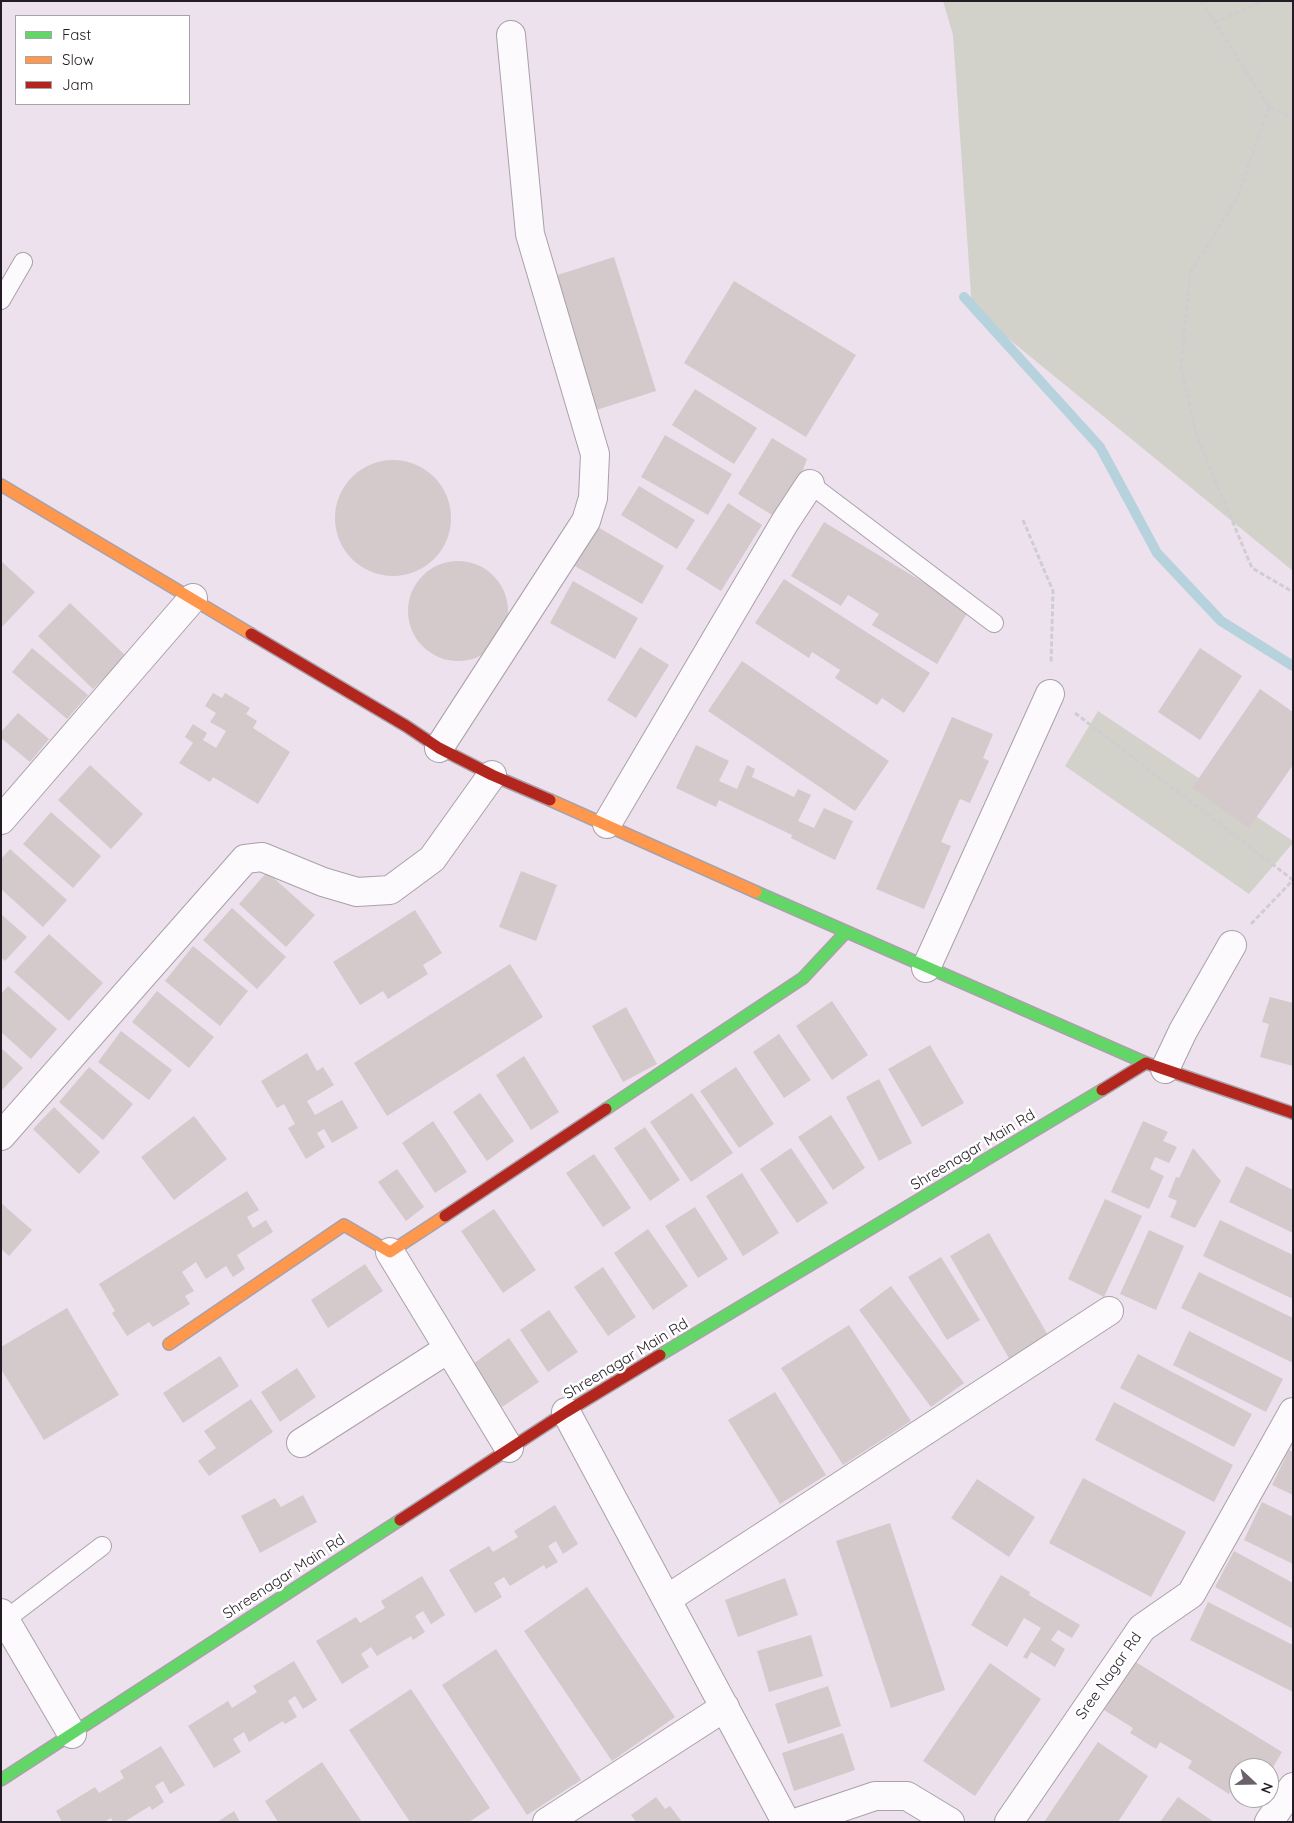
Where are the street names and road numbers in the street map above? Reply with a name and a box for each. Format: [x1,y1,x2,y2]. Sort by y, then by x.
street label: Shreenagar Main Rd [908,1106,1038,1194]
street label: Shreenagar Main Rd [561,1315,691,1403]
street label: Shreenagar Main Rd [220,1531,348,1623]
street label: Sree Nagar Rd [1072,1629,1146,1723]

